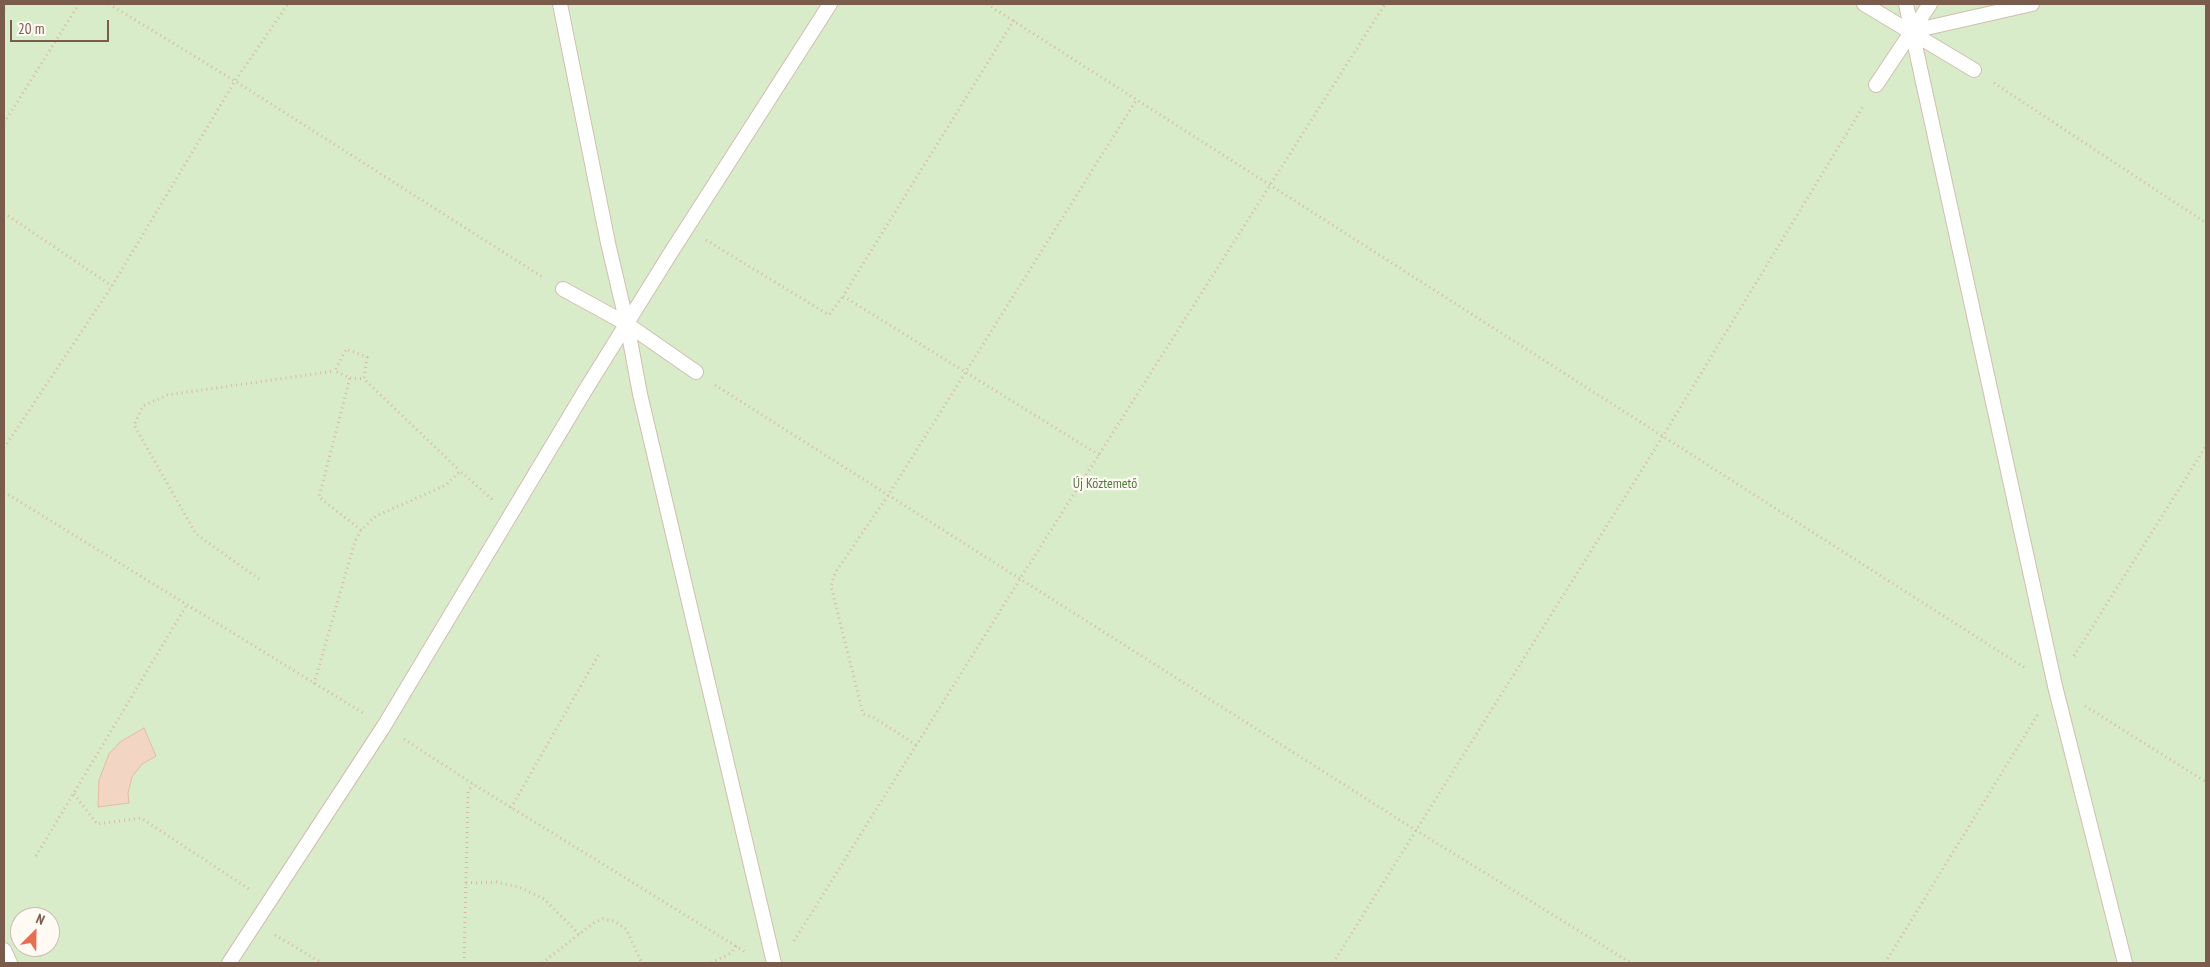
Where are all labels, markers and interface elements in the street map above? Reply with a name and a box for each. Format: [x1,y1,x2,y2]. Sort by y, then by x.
scale bar [12,10,111,42]
text: 20 m [18,19,44,38]
park label: Új Köztemető [1073,476,1137,492]
north arrow [10,907,60,957]
text: N [33,909,47,929]

